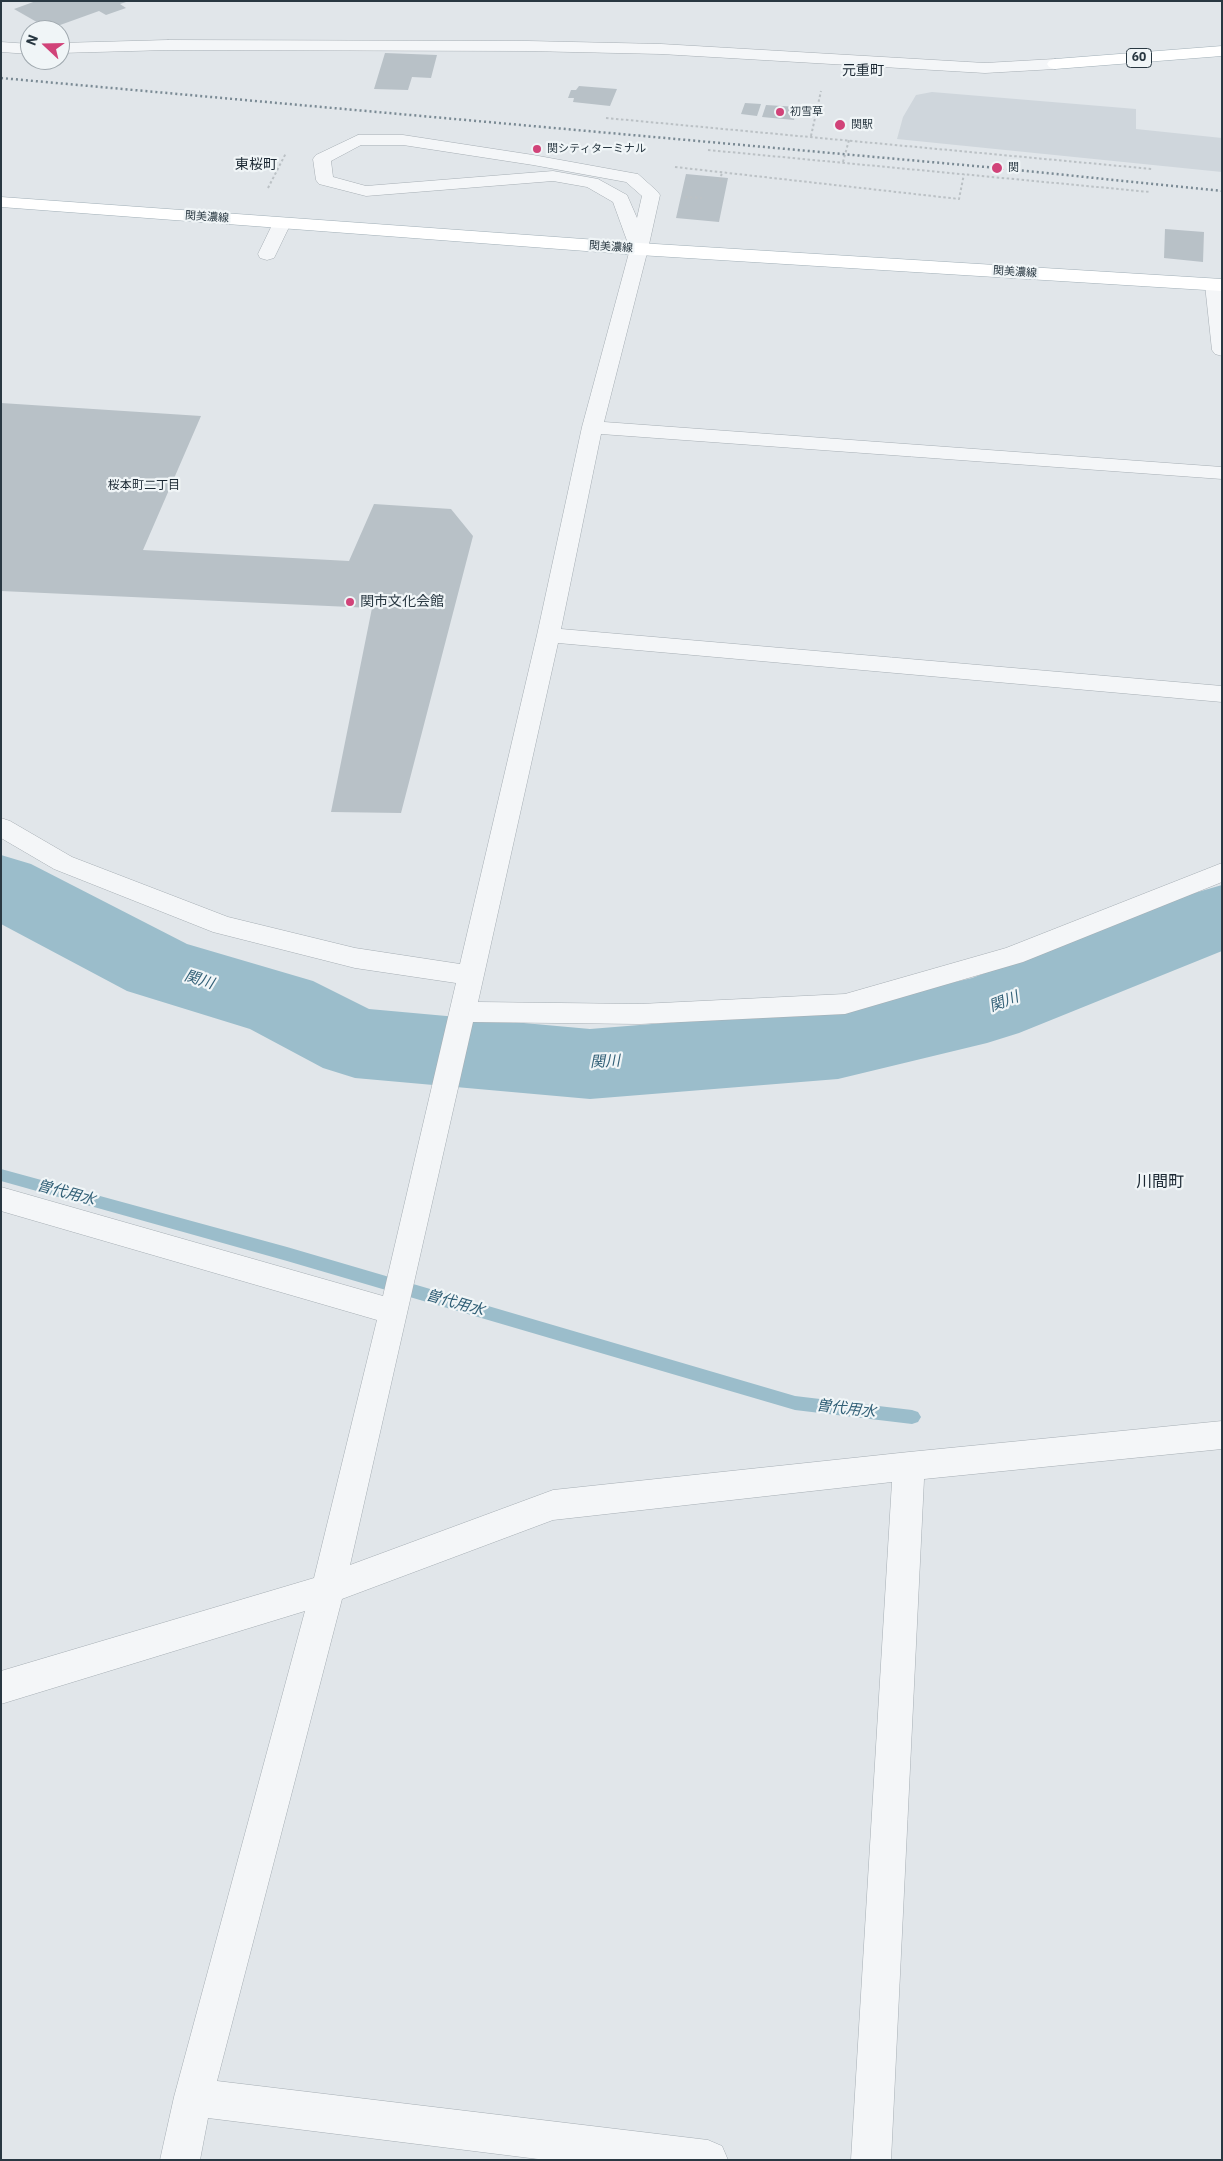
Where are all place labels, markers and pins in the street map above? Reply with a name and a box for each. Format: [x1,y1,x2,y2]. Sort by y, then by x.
place label: 初雪草 [790,105,823,119]
marker: 初雪草 [774,106,786,118]
marker: 関駅 [833,118,847,132]
place label: 関駅 [851,118,873,132]
place label: 関シティターミナル [547,142,646,156]
marker: 関シティターミナル [531,143,543,155]
marker: 関 [990,161,1004,175]
place label: 関 [1008,161,1019,175]
place label: 関市文化会館 [360,594,444,610]
marker: 関市文化会館 [344,596,356,608]

